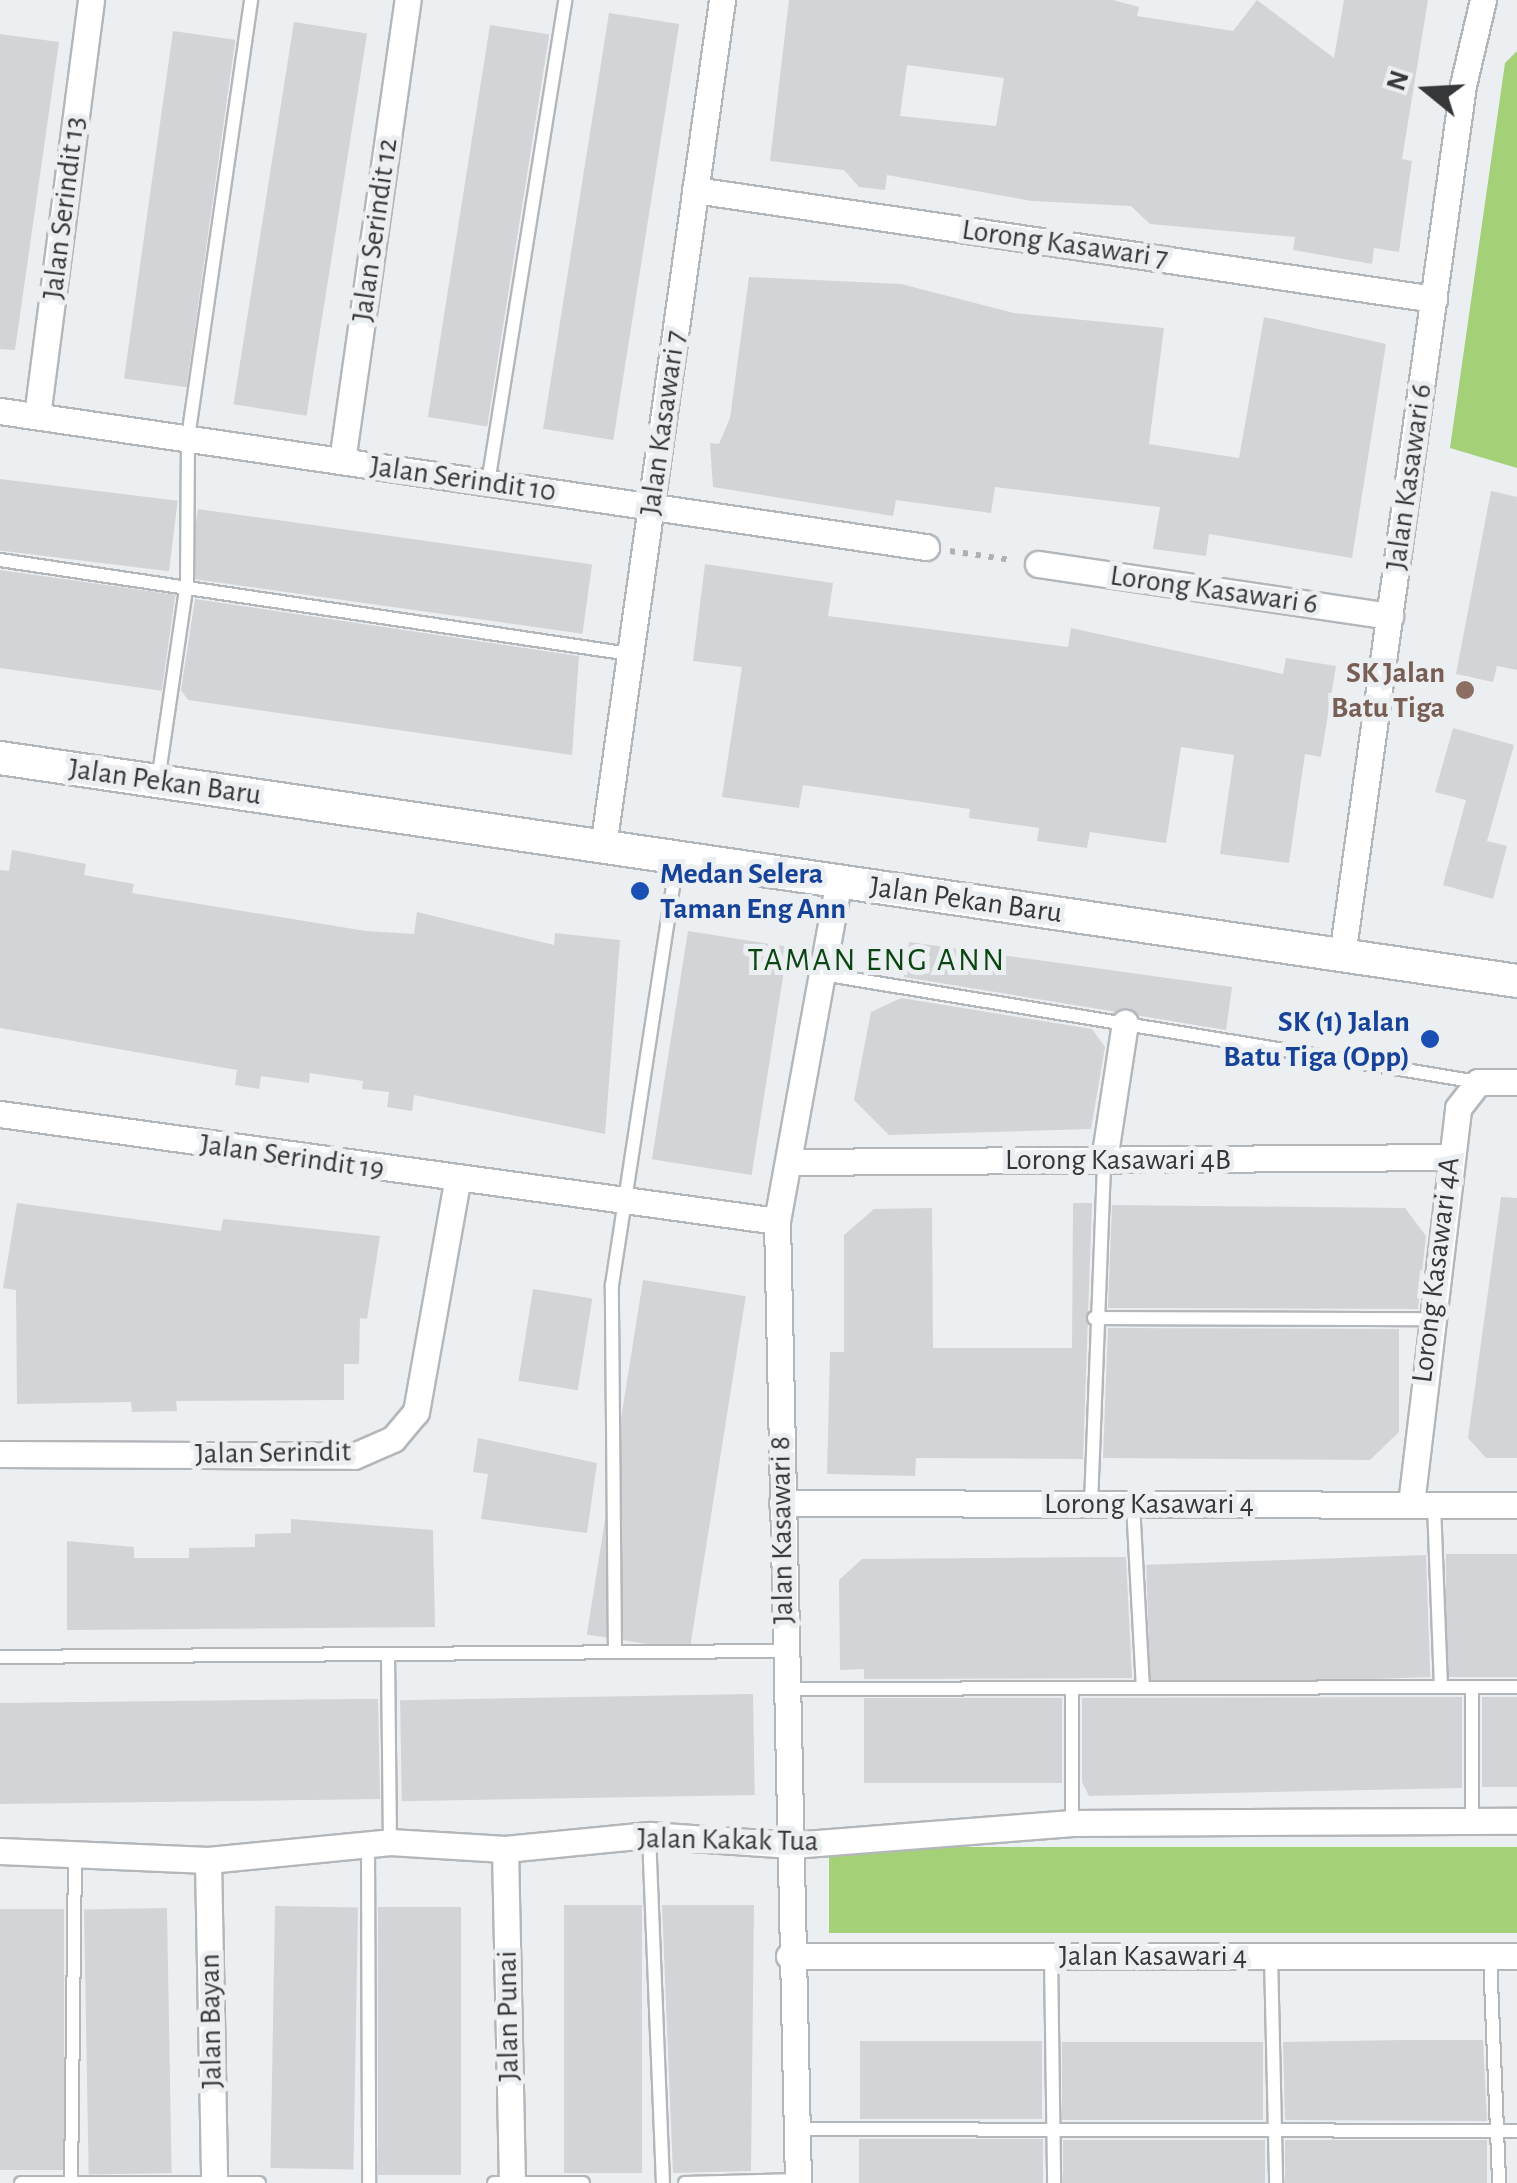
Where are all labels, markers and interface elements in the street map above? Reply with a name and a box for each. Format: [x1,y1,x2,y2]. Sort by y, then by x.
north arrow [1377,40,1477,140]
text: N [1382,67,1415,94]
street label: Jalan Serindit 13 [35,115,93,301]
street label: Jalan Serindit 12 [344,136,406,324]
street label: Lorong Kasawari 7 [960,212,1170,276]
street label: Jalan Kasawari 7 [632,328,694,518]
street label: Jalan Kasawari 6 [1378,382,1440,572]
street label: Jalan Serindit 10 [368,448,558,510]
street label: Lorong Kasawari 6 [1108,558,1320,622]
place label: SK Jalan Batu Tiga [1331,655,1445,726]
marker: SK Jalan Batu Tiga [1454,679,1476,701]
street label: Jalan Pekan Baru [67,751,263,813]
place label: Medan Selera Taman Eng Ann [660,856,846,926]
street label: Jalan Pekan Baru [868,869,1064,931]
marker: Medan Selera Taman Eng Ann [629,880,651,902]
district label: TAMAN ENG ANN [747,941,1007,979]
place label: SK (1) Jalan Batu Tiga (Opp) [1223,1004,1410,1074]
marker: SK (1) Jalan Batu Tiga (Opp) [1419,1028,1441,1050]
street label: Jalan Serindit 19 [198,1126,386,1188]
street label: Lorong Kasawari 4B [1005,1142,1231,1178]
street label: Lorong Kasawari 4A [1404,1155,1468,1385]
street label: Jalan Serindit [195,1434,351,1472]
street label: Jalan Kasawari 8 [762,1436,802,1624]
street label: Lorong Kasawari 4 [1044,1486,1254,1522]
street label: Jalan Kakak Tua [637,1820,819,1860]
street label: Jalan Kasawari 4 [1059,1938,1247,1974]
street label: Jalan Punai [489,1950,527,2082]
street label: Jalan Bayan [192,1953,230,2089]

